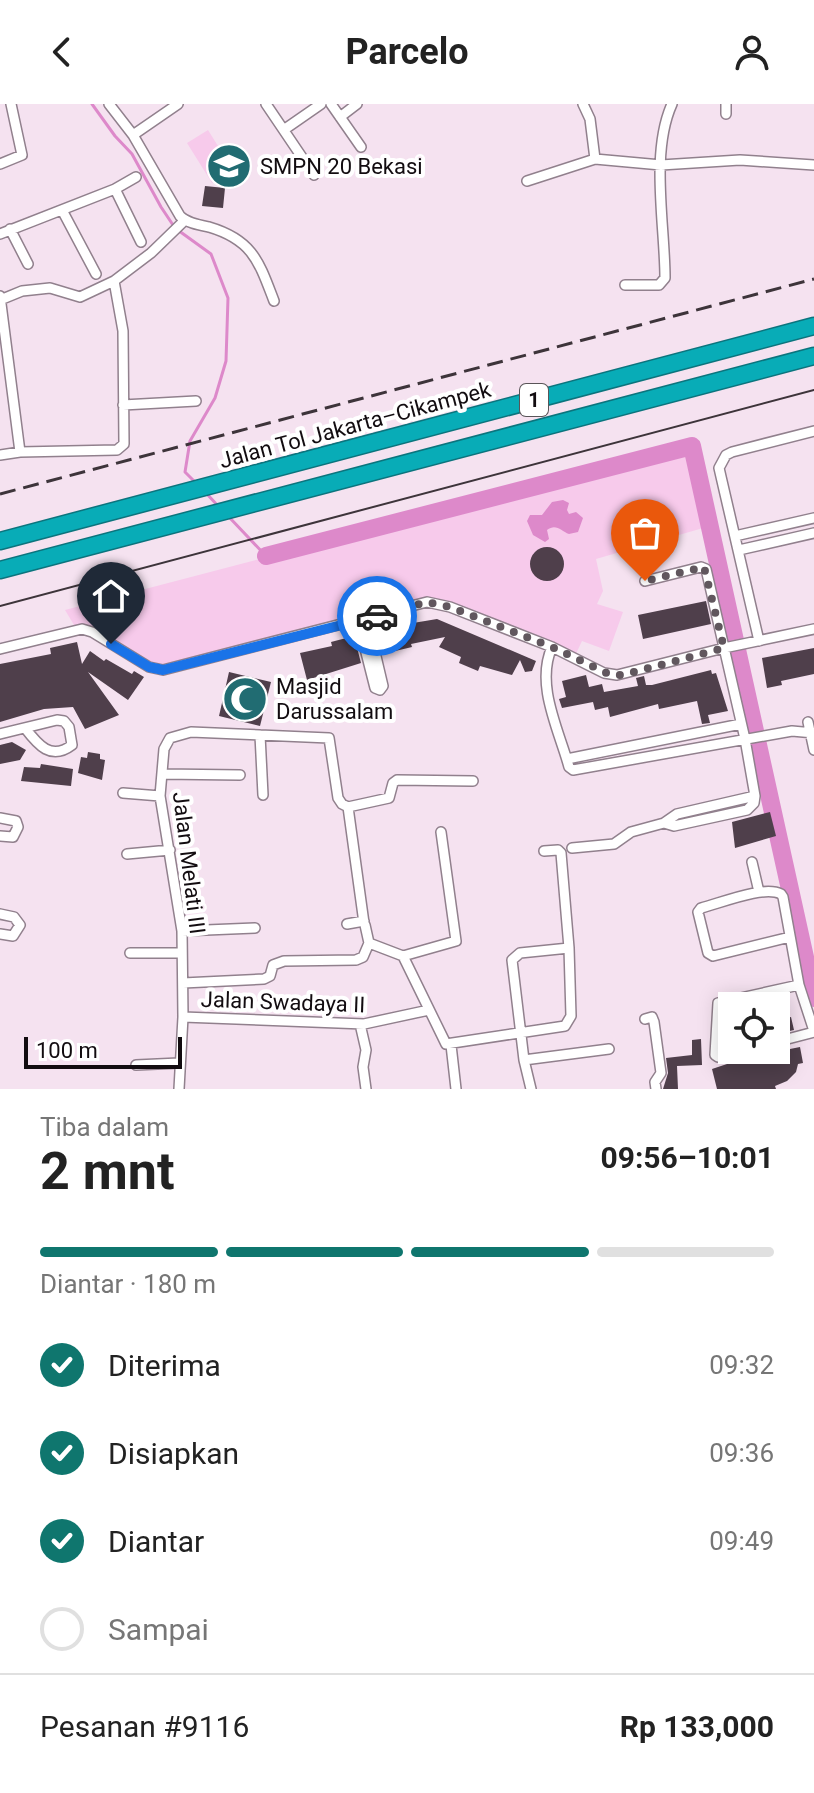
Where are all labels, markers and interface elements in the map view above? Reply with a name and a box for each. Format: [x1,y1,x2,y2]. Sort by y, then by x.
icon: back [40,30,84,74]
icon: person [730,30,774,74]
text: Parcelo [345,31,469,73]
school or university icon: SMPN 20 Bekasi [205,142,253,190]
place label: SMPN 20 Bekasi [260,154,423,179]
street label: Jalan Tol Jakarta–Cikampek [216,376,494,473]
road number: 1 [520,384,548,416]
pin [611,499,679,581]
icon: bag [623,511,667,555]
pin [77,562,145,644]
icon: home [89,574,133,618]
courier [337,576,417,656]
icon: car [355,594,399,638]
place label: Masjid Darussalam [276,674,393,724]
mosque icon: Masjid Darussalam [221,675,269,723]
street label: Jalan Melati III [168,790,210,936]
street label: Jalan Swadaya II [200,987,366,1017]
map controls [718,992,790,1064]
button: locate [718,992,790,1064]
scale bar [24,1033,182,1069]
text: 100 m [36,1038,98,1063]
text: Tiba dalam [40,1112,169,1142]
text: 09:56–10:01 [600,1140,774,1175]
text: 2 mnt [40,1141,175,1202]
text: Diantar · 180 m [40,1269,216,1299]
icon: check [40,1343,84,1387]
text: Diterima [108,1348,221,1383]
text: 09:32 [709,1350,774,1380]
icon: check [40,1431,84,1475]
text: Disiapkan [108,1436,239,1471]
text: 09:36 [709,1438,774,1468]
icon: check [40,1519,84,1563]
text: Diantar [108,1524,204,1559]
text: 09:49 [709,1526,774,1556]
text: Sampai [108,1612,209,1647]
text: Pesanan #9116 [40,1709,249,1744]
text: Rp 133,000 [620,1709,774,1744]

